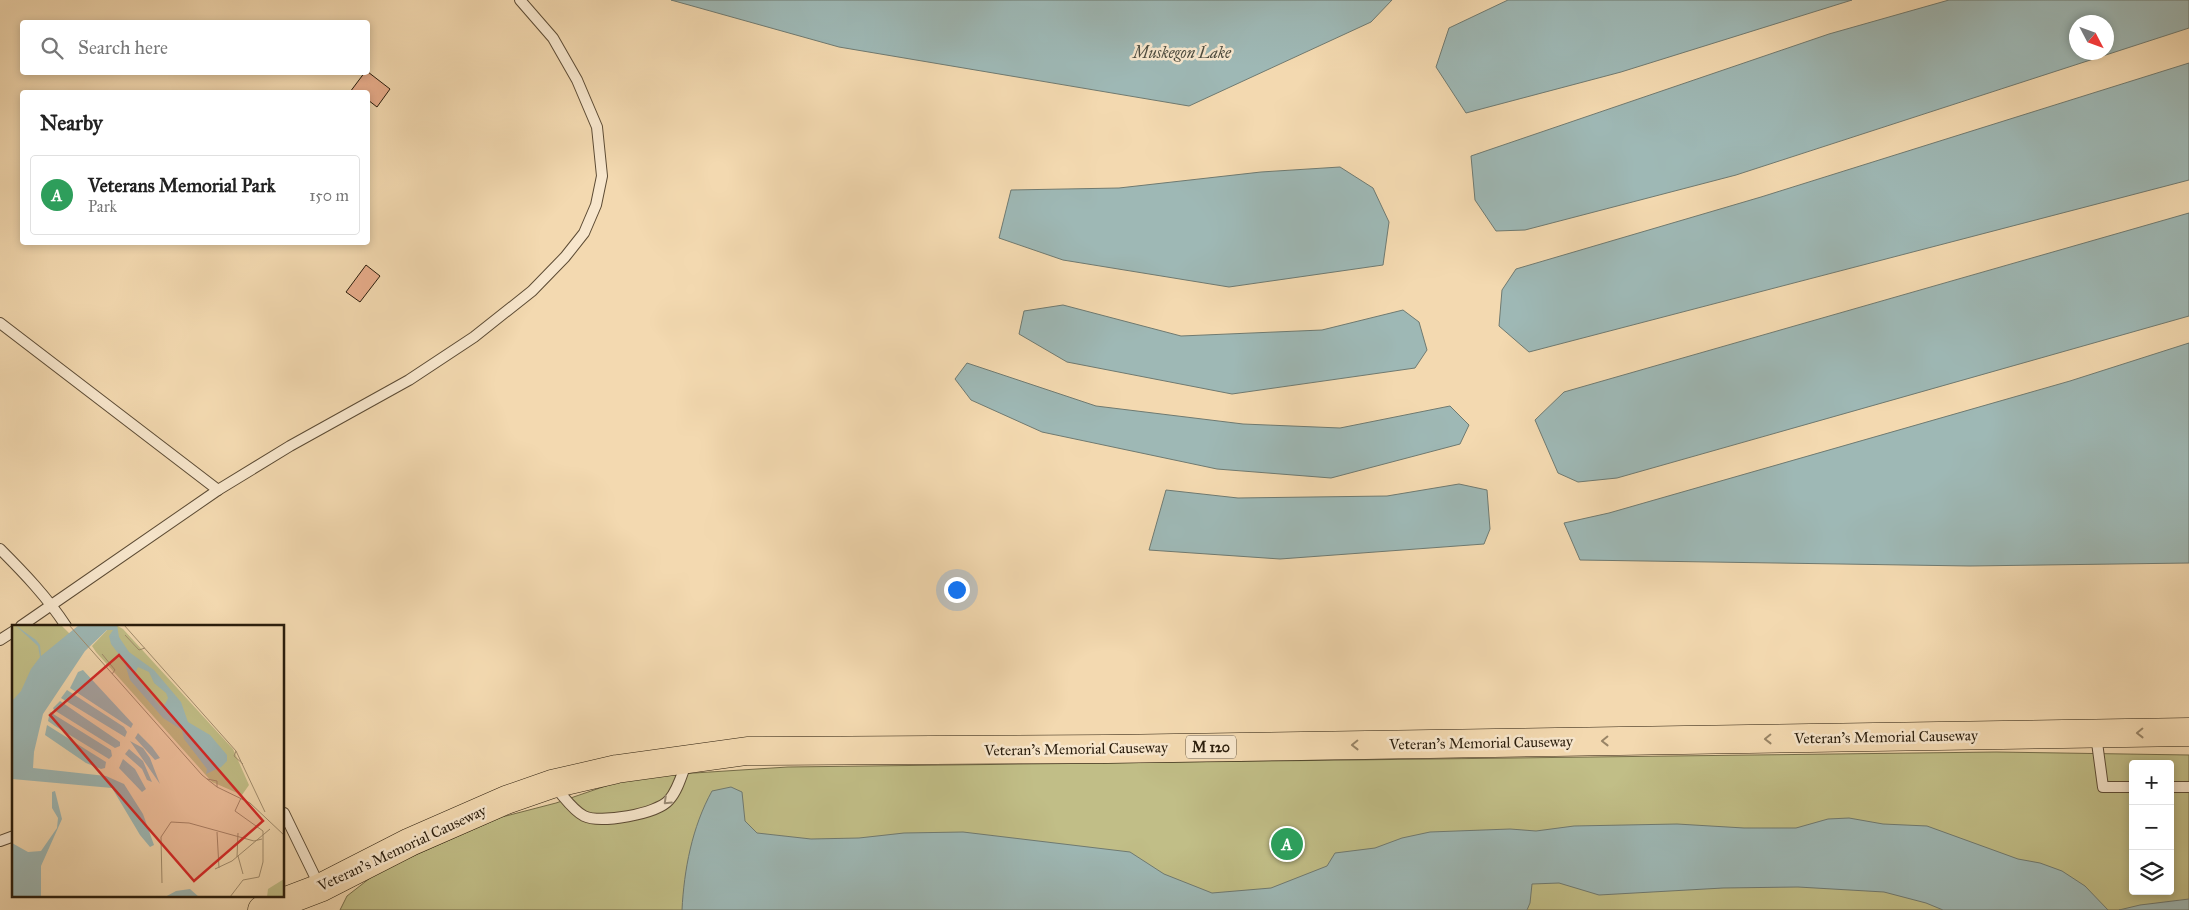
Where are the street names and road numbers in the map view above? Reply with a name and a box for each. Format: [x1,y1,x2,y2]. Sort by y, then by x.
street label: Veteran's Memorial Causeway [1793,726,1979,748]
street label: Veteran's Memorial Causeway [1388,732,1574,754]
road number: M 120 [1186,736,1236,759]
street label: Veteran's Memorial Causeway [983,738,1169,760]
street label: Veteran's Memorial Causeway [314,801,490,895]

